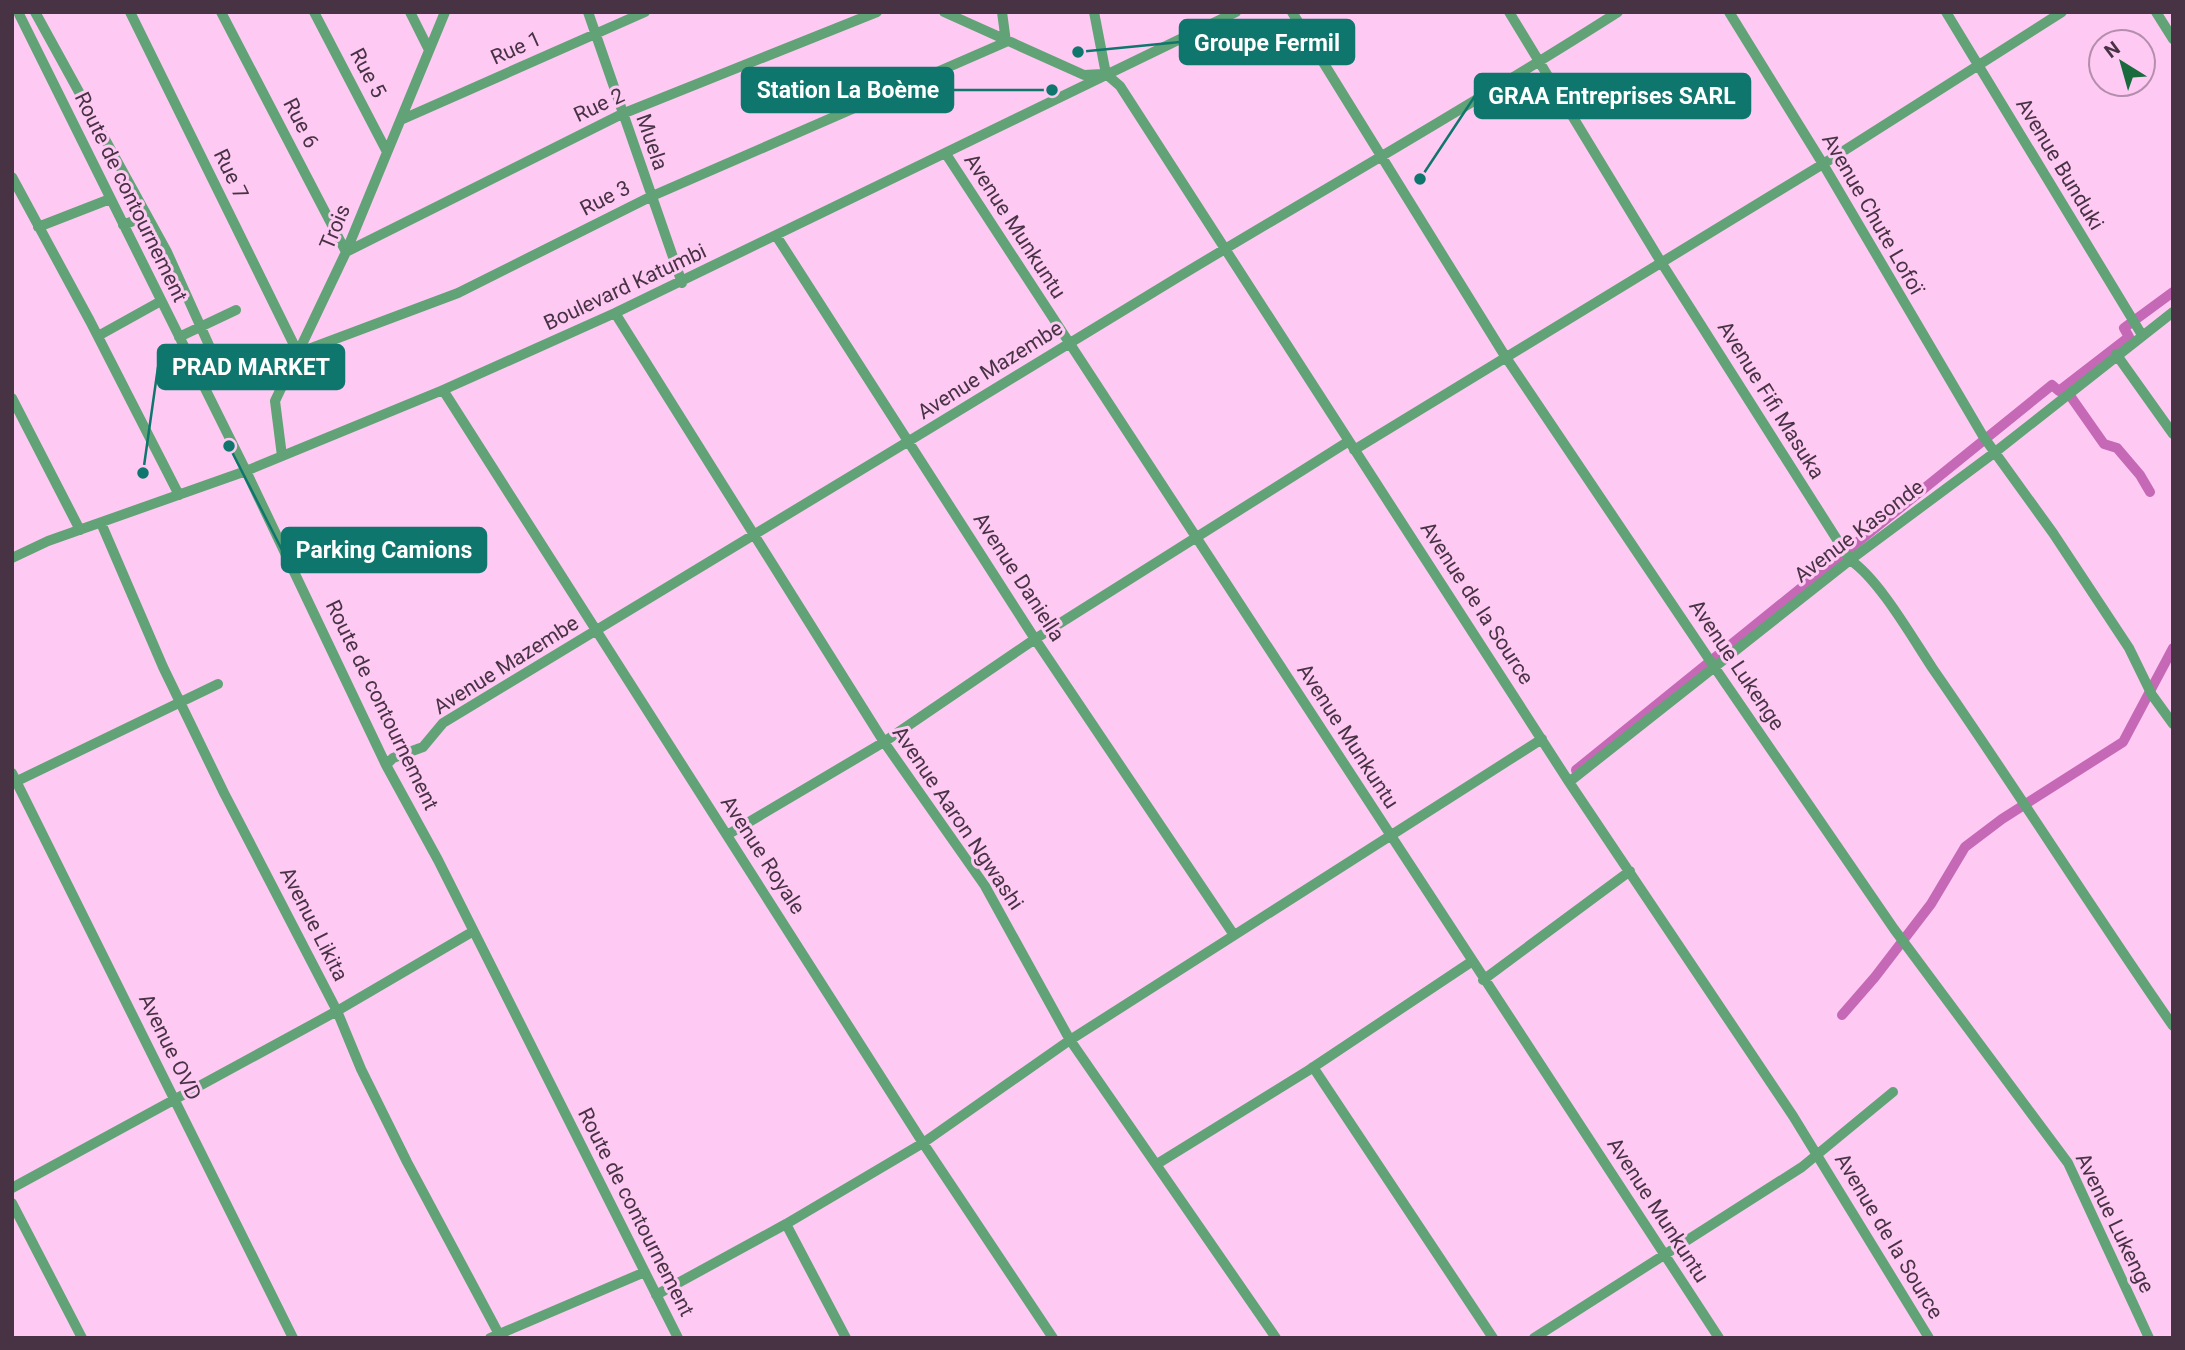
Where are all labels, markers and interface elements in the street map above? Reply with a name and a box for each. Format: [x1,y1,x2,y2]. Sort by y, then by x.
callout: Groupe Fermil [1180,20,1354,64]
street label: Rue 1 [487,26,545,70]
north arrow [2087,28,2157,98]
text: Groupe Fermil [1194,30,1340,57]
text: N [2100,37,2124,63]
street label: Rue 5 [345,44,391,102]
callout: Station La Boème [742,68,953,112]
callout: GRAA Entreprises SARL [1475,74,1750,118]
text: Station La Boème [757,77,939,104]
street label: Rue 2 [570,83,628,127]
text: GRAA Entreprises SARL [1488,83,1736,110]
street label: Route de contournement [70,88,192,306]
street label: Rue 6 [278,94,324,152]
street label: Avenue Bunduki [2011,94,2109,234]
street label: Muela [631,111,673,173]
street label: Avenue Chute Lofoï [1817,129,1929,299]
street label: Rue 7 [209,145,253,203]
street label: Avenue Munkuntu [959,149,1071,303]
street label: Rue 3 [576,175,634,221]
street label: Trois [315,201,355,253]
street label: Boulevard Katumbi [540,239,710,335]
street label: Avenue Mazembe [913,316,1067,424]
street label: Avenue Fifi Masuka [1713,317,1829,483]
callout: PRAD MARKET [158,345,344,389]
text: PRAD MARKET [172,354,330,381]
street label: Avenue Kasonde [1790,475,1928,587]
street label: Avenue Daniella [968,508,1070,646]
street label: Avenue de la Source [1415,517,1539,689]
callout: Parking Camions [282,528,486,572]
text: Parking Camions [296,537,472,564]
street label: Avenue Lukenge [1684,595,1790,735]
street label: Route de contournement [321,596,443,814]
street label: Avenue Mazembe [429,611,583,719]
street label: Avenue Munkuntu [1292,659,1404,813]
street label: Avenue Aaron Ngwashi [888,722,1028,914]
street label: Avenue Royale [716,791,810,919]
street label: Avenue Likita [275,863,353,985]
street label: Avenue OVD [134,990,206,1104]
street label: Route de contournement [573,1104,699,1320]
street label: Avenue Munkuntu [1602,1133,1714,1287]
street label: Avenue de la Source [1830,1149,1948,1323]
street label: Avenue Lukenge [2071,1149,2159,1297]

